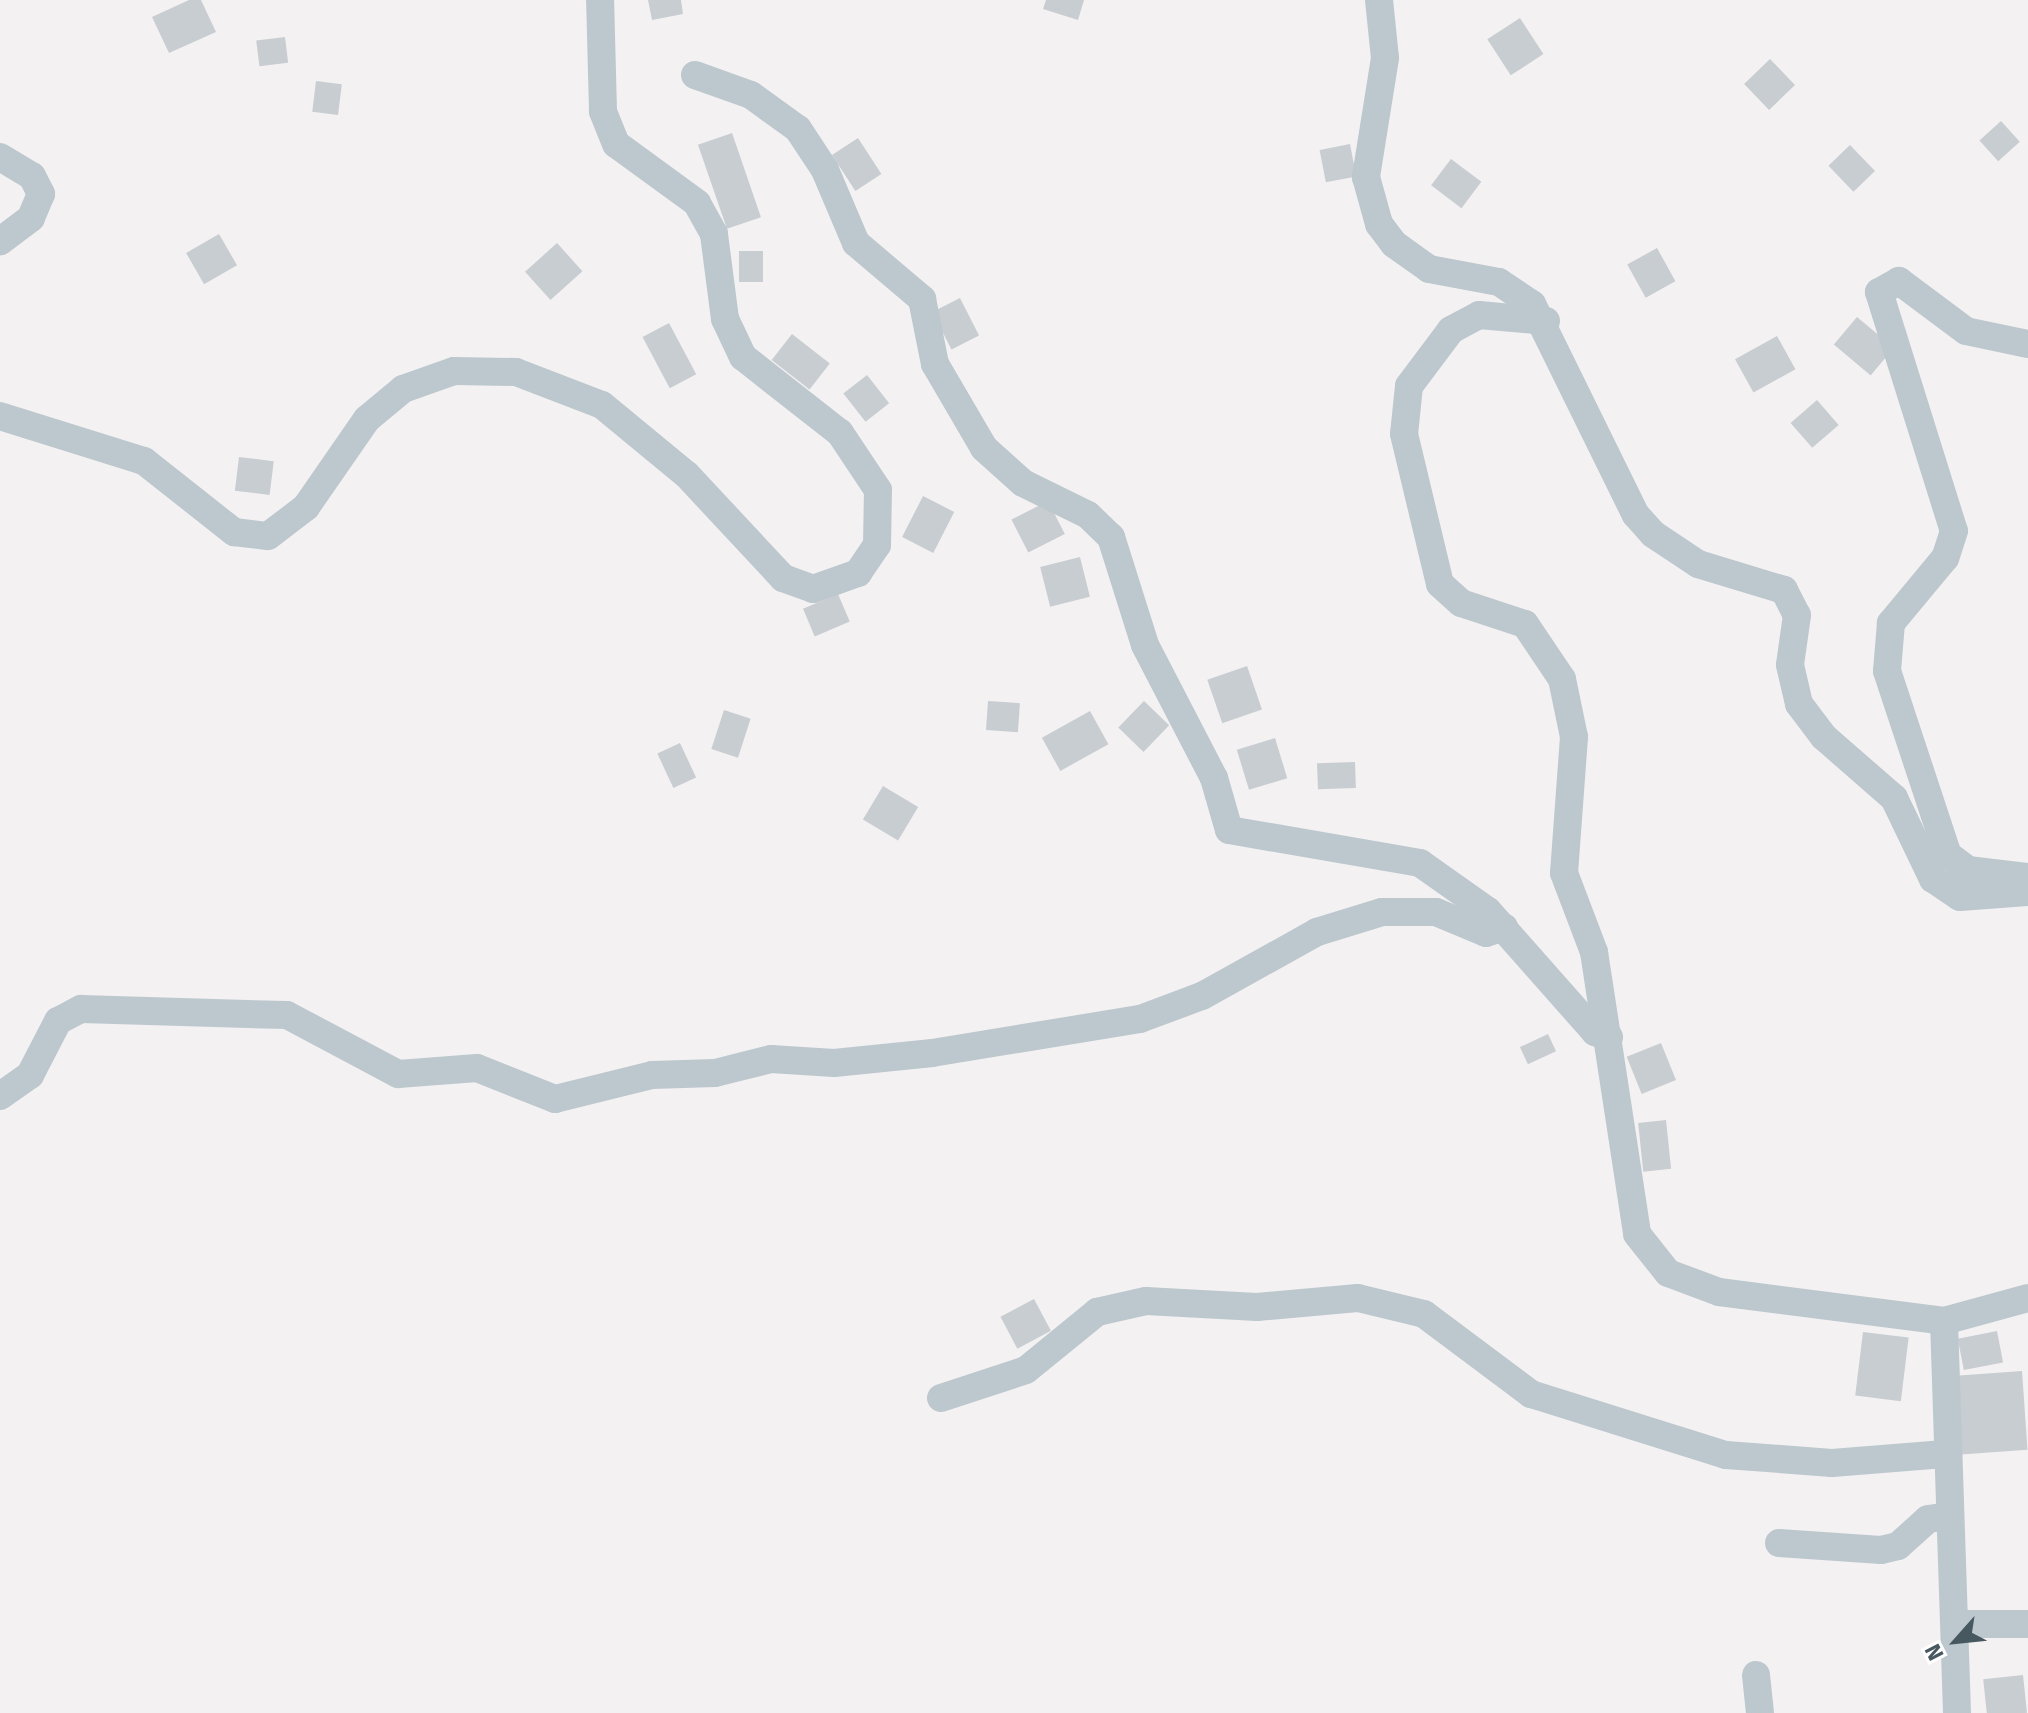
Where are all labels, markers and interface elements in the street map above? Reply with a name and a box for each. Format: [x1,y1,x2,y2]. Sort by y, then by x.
north arrow [1916,1601,1996,1681]
text: N [1919,1639,1950,1665]

